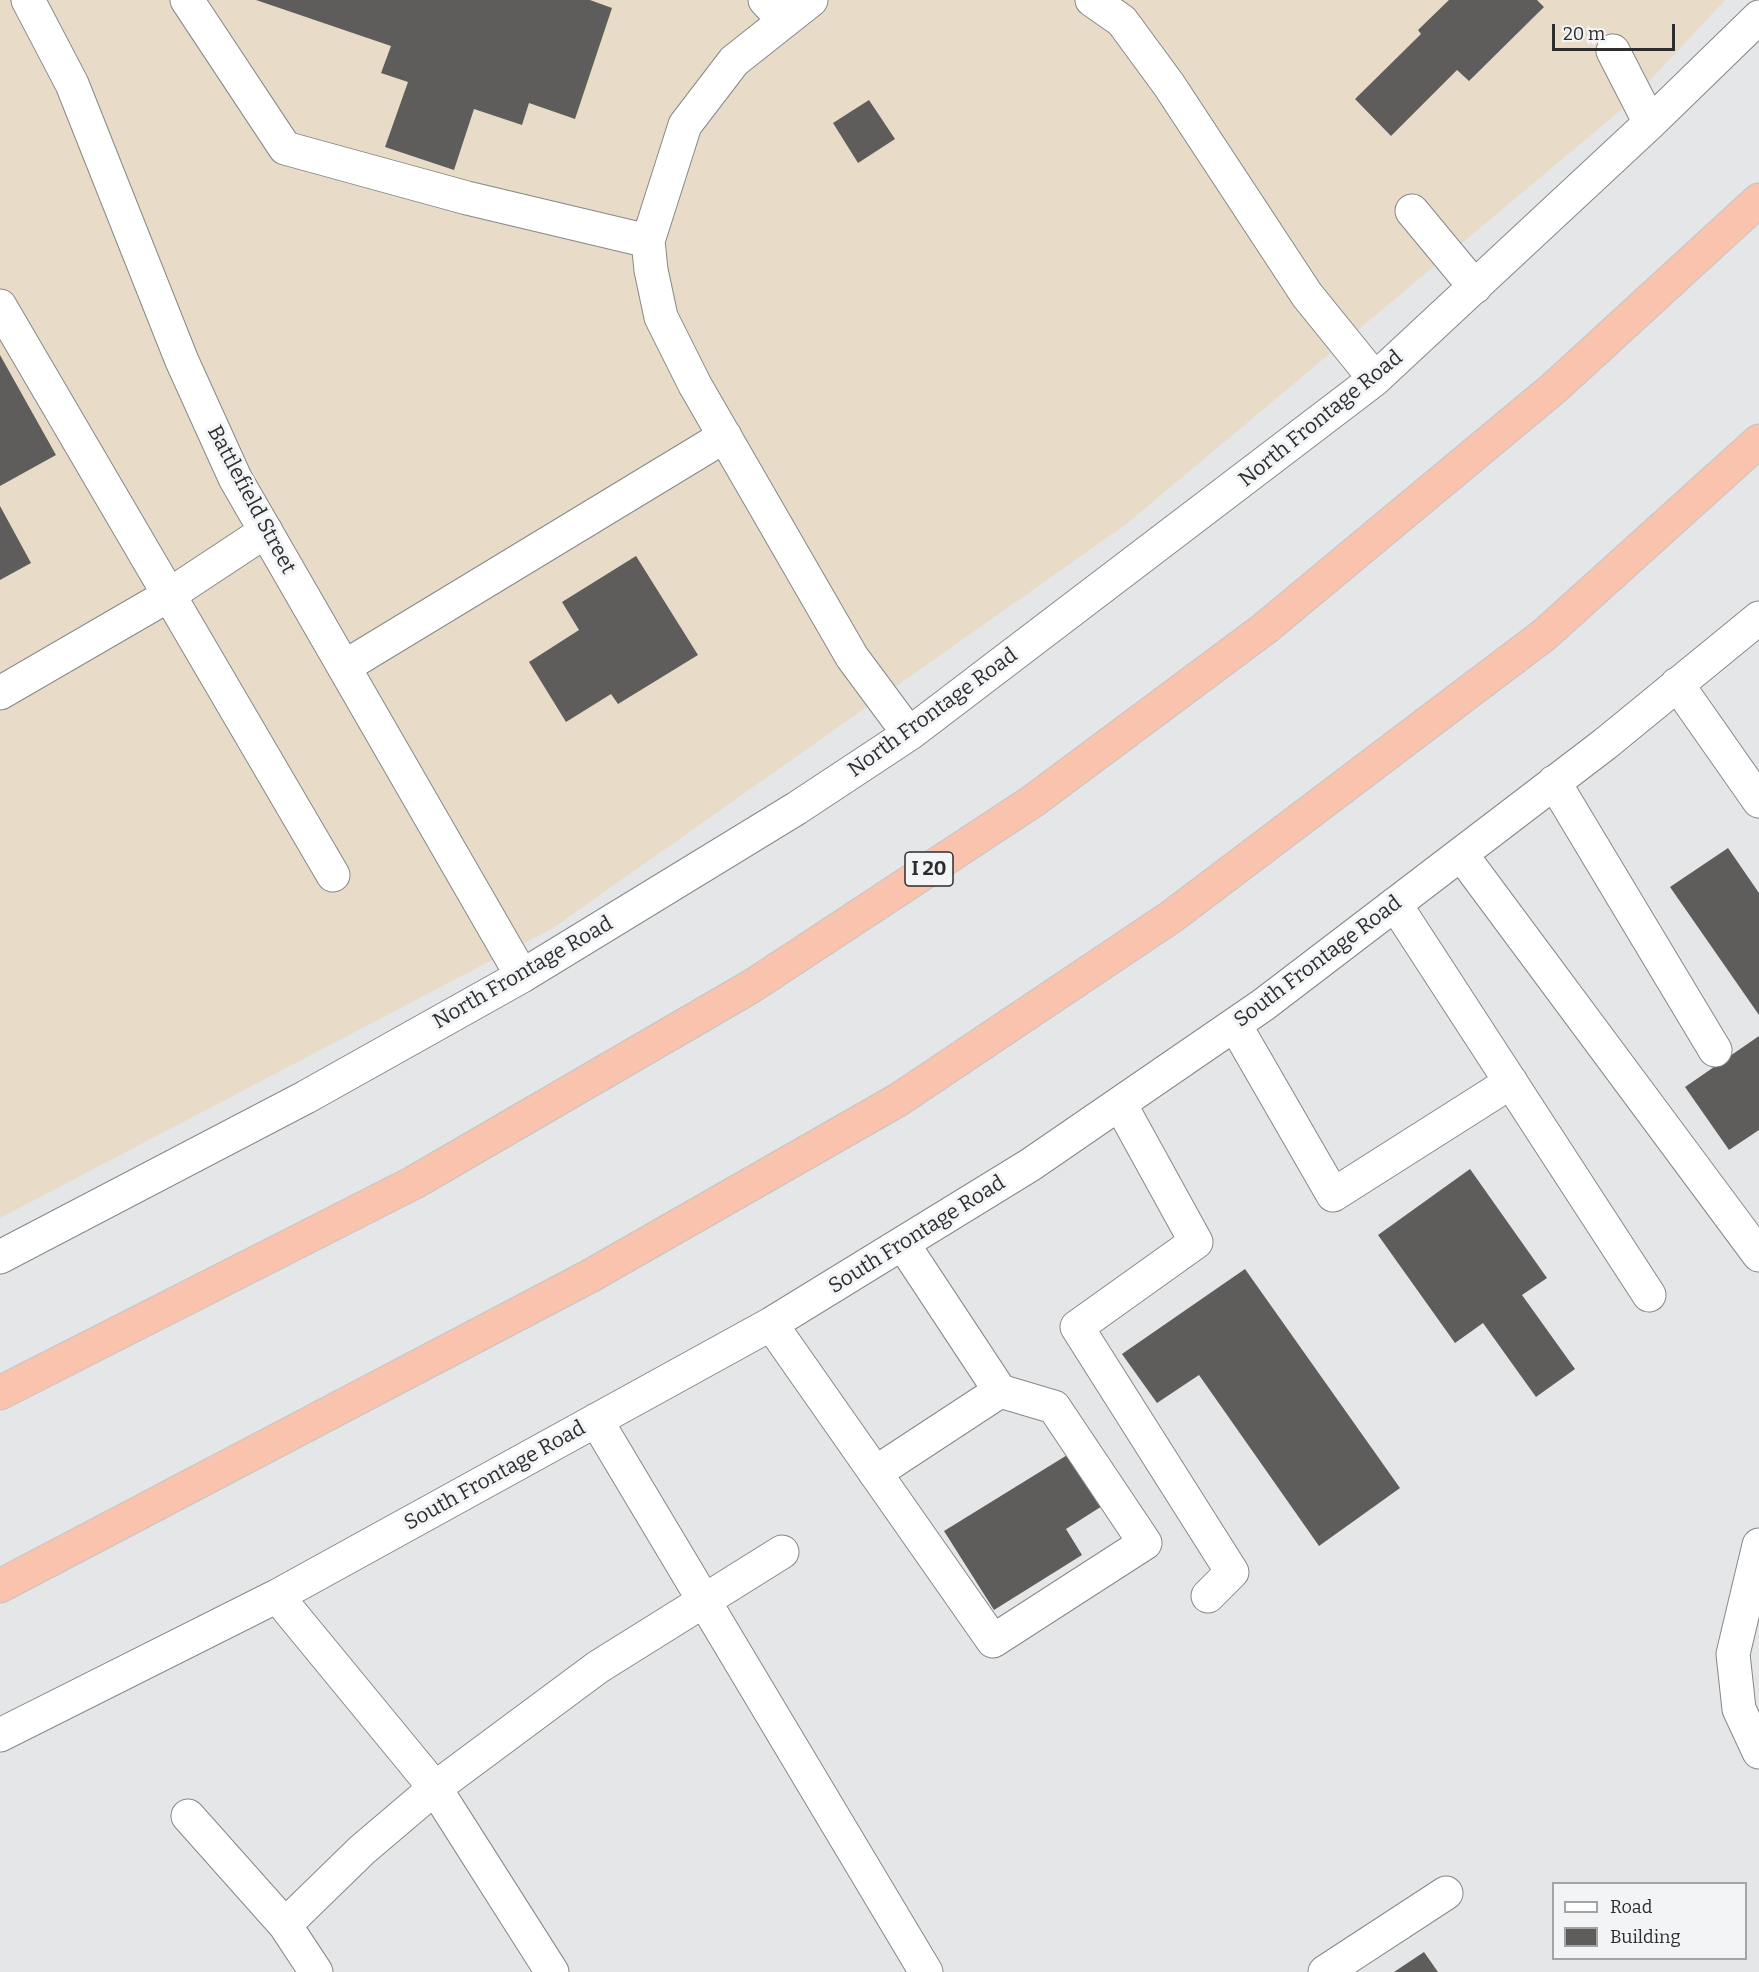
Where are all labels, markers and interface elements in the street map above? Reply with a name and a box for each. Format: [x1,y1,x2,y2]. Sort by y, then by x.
scale bar [1555,12,1678,50]
text: 20 m [1563,23,1605,45]
street label: North Frontage Road [1234,345,1408,493]
street label: Battlefield Street [201,422,301,578]
street label: North Frontage Road [843,643,1023,783]
road number: I 20 [905,852,953,886]
street label: South Frontage Road [1229,891,1407,1033]
street label: North Frontage Road [429,911,617,1035]
street label: South Frontage Road [824,1171,1010,1299]
street label: South Frontage Road [400,1416,590,1536]
legend [1552,1882,1747,1960]
text: Road [1610,1896,1652,1918]
text: Building [1610,1926,1681,1948]

